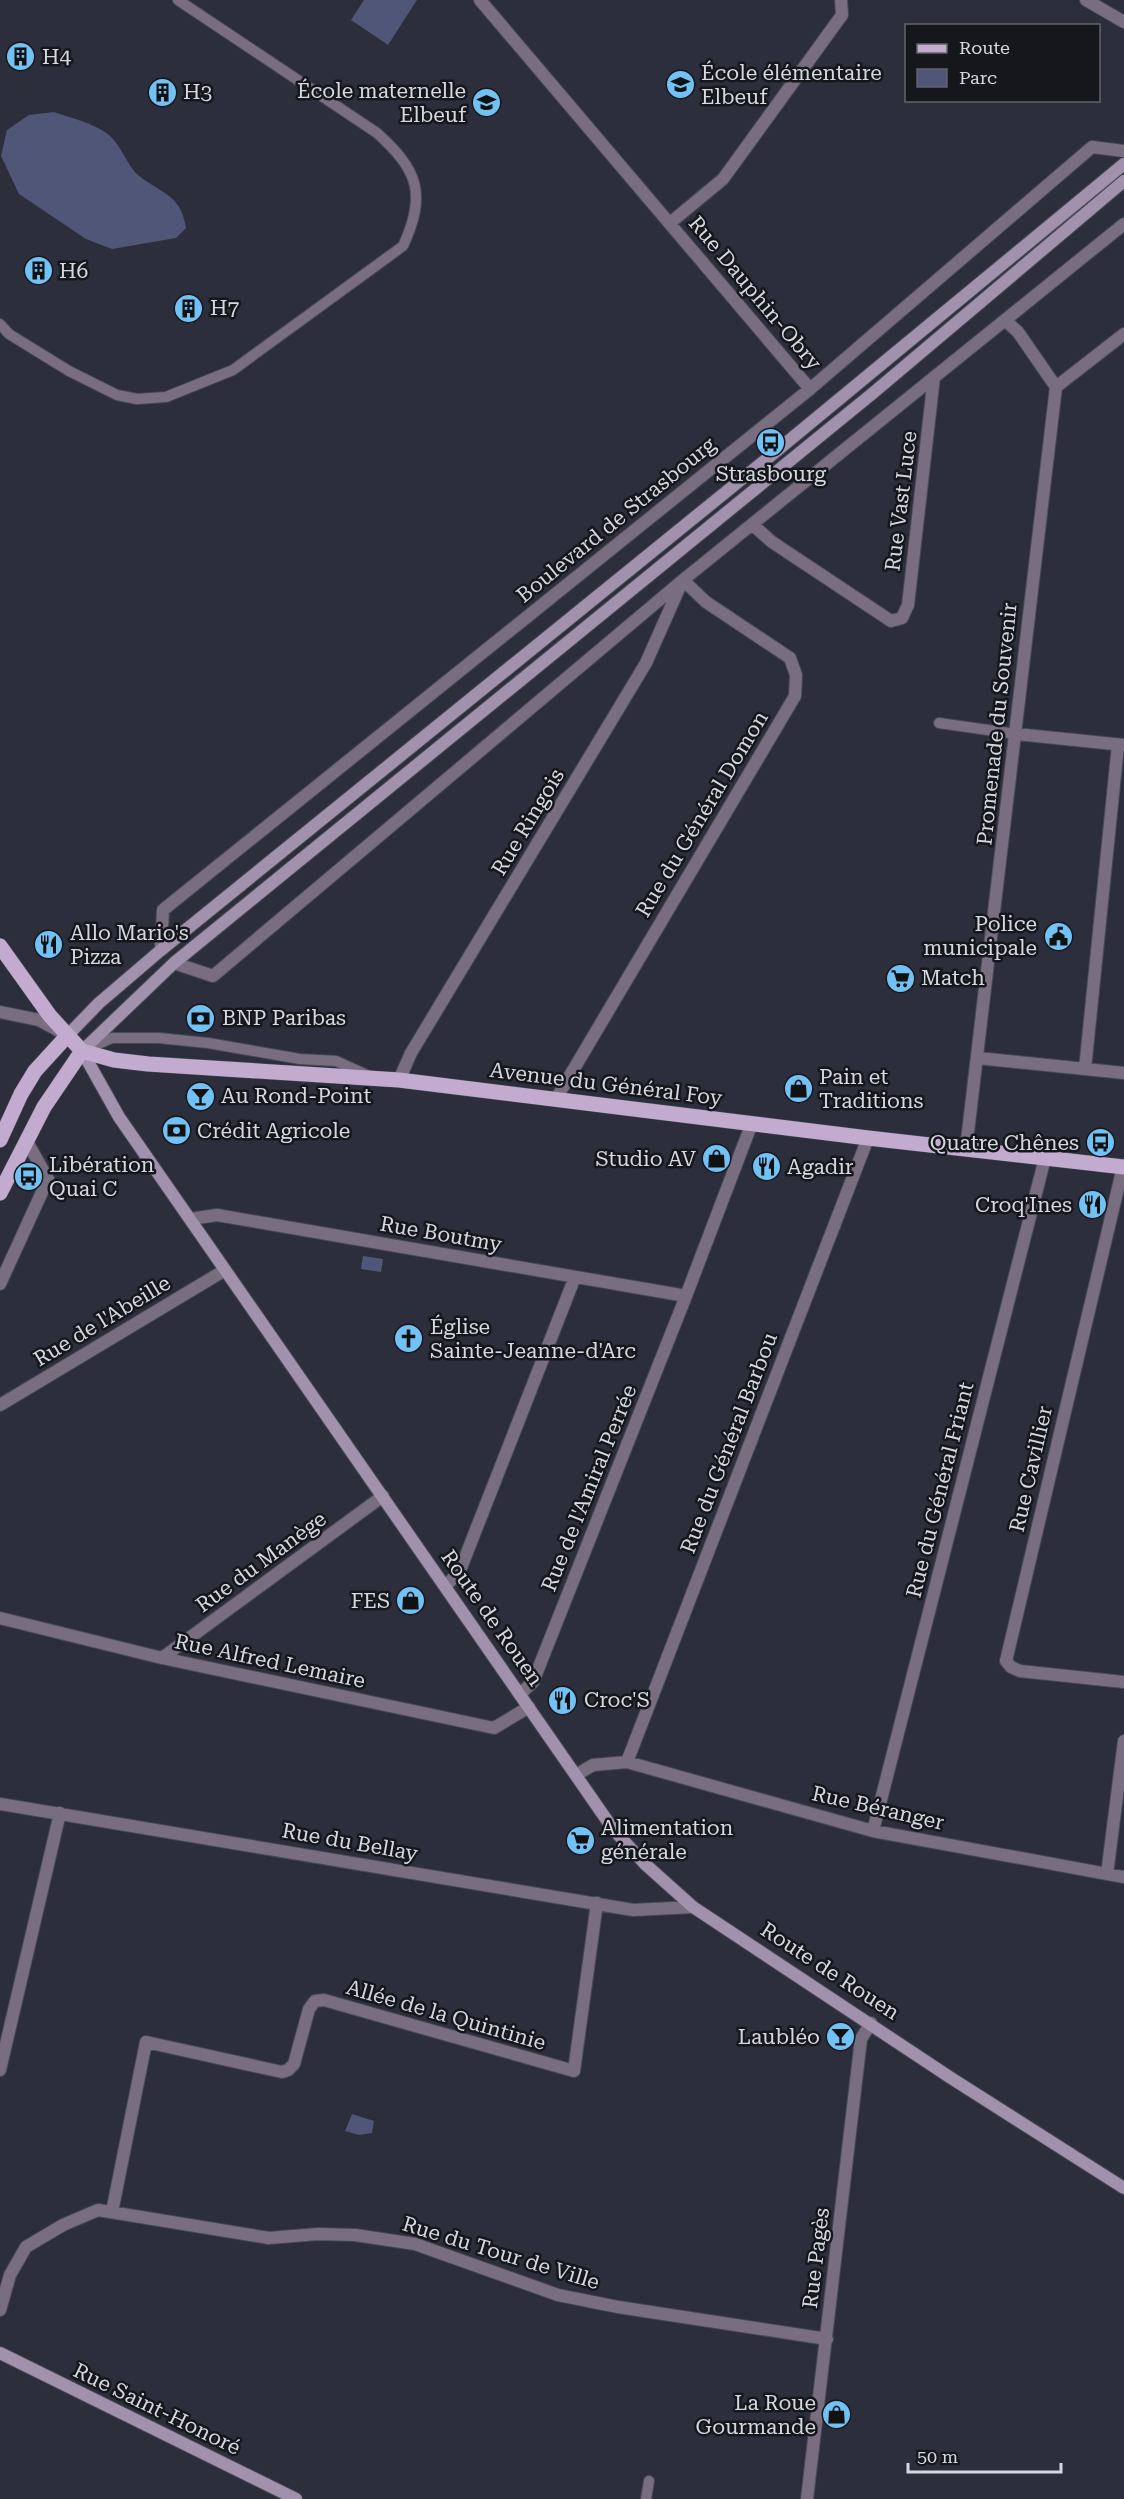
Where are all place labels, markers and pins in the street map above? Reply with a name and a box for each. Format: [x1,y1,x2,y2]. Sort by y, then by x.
building icon: H4 [5,41,37,73]
place label: H4 [42,45,71,69]
place label: École élémentaire Elbeuf [701,60,882,109]
school or university icon: École élémentaire Elbeuf [664,69,696,101]
building icon: H3 [146,76,178,108]
place label: École maternelle Elbeuf [297,78,467,127]
place label: H3 [183,80,212,104]
school or university icon: École maternelle Elbeuf [471,87,503,119]
building icon: H6 [22,255,54,287]
place label: H6 [59,259,88,283]
building icon: H7 [173,292,205,324]
place label: H7 [210,296,239,320]
bus stop icon: Strasbourg [755,427,787,459]
place label: Strasbourg [716,462,826,486]
place label: Police municipale [923,912,1037,960]
public building icon: Police municipale [1042,920,1074,952]
place label: Allo Mario's Pizza [70,921,189,969]
restaurant icon: Allo Mario's Pizza [33,929,65,961]
supermarket icon: Match [884,962,916,994]
place label: Match [921,966,985,990]
bank icon: BNP Paribas [185,1002,217,1034]
place label: BNP Paribas [222,1006,346,1030]
place label: Pain et Traditions [819,1065,924,1113]
shop icon: Pain et Traditions [782,1073,814,1105]
bar icon: Au Rond-Point [184,1080,216,1112]
place label: Au Rond-Point [221,1084,372,1108]
bank icon: Crédit Agricole [160,1115,192,1147]
place label: Crédit Agricole [197,1119,350,1143]
bus stop icon: Quatre Chênes [1084,1127,1116,1159]
place label: Quatre Chênes [930,1131,1079,1155]
shop icon: Studio AV [701,1143,733,1175]
place label: Studio AV [596,1147,696,1171]
restaurant icon: Agadir [750,1151,782,1183]
place label: Libération Quai C [49,1153,155,1201]
place label: Agadir [787,1155,854,1179]
bus stop icon: Libération Quai C [12,1161,44,1193]
restaurant icon: Croq'Ines [1077,1189,1109,1221]
place label: Croq'Ines [975,1193,1072,1217]
place label: Église Sainte-Jeanne-d'Arc [430,1314,636,1363]
church icon: Église Sainte-Jeanne-d'Arc [393,1323,425,1355]
shop icon: FES [395,1585,427,1617]
place label: FES [351,1589,390,1613]
restaurant icon: Croc'S [547,1684,579,1716]
place label: Croc'S [584,1688,650,1712]
place label: Alimentation générale [601,1816,734,1864]
supermarket icon: Alimentation générale [564,1824,596,1856]
bar icon: Laubléo [825,2021,857,2053]
place label: Laubléo [738,2025,820,2049]
place label: La Roue Gourmande [696,2391,816,2439]
shop icon: La Roue Gourmande [821,2399,853,2431]

